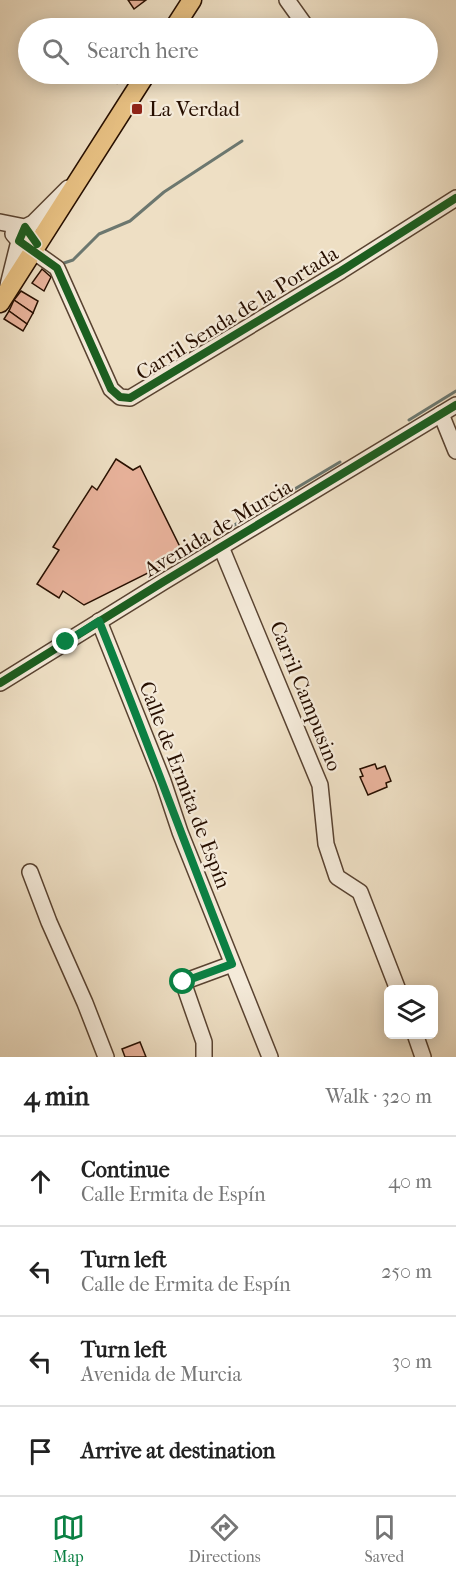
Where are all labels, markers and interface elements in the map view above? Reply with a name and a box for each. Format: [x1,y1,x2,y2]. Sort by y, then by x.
search box [18,18,438,84]
icon: search [39,35,72,68]
text: Search here [87,38,199,64]
place label: La Verdad [149,97,241,121]
marker: La Verdad [130,102,144,116]
street label: Carril Senda de la Portada [132,241,343,385]
street label: Avenida de Murcia [139,474,297,582]
street label: Carril Campusino [265,618,347,774]
route end [52,628,78,654]
street label: Calle de Ermita de Espín [134,678,236,892]
route start [169,968,195,994]
map controls [384,985,438,1039]
button: layers [384,985,438,1039]
text: 4 min [24,1081,89,1112]
text: Walk · 320 m [326,1085,432,1108]
text: Continue [81,1157,170,1183]
icon: ahead [24,1165,57,1198]
text: 40 m [388,1170,432,1193]
text: Calle Ermita de Espín [81,1183,266,1206]
text: Turn left [81,1247,167,1273]
icon: left [24,1255,57,1288]
text: 250 m [381,1260,432,1283]
text: Calle de Ermita de Espín [81,1273,291,1296]
text: Turn left [81,1337,167,1363]
icon: left [24,1345,57,1378]
text: 30 m [392,1350,432,1373]
text: Avenida de Murcia [81,1363,242,1386]
icon: arrive [24,1435,57,1468]
text: Arrive at destination [81,1438,275,1464]
tab: Map [52,1511,85,1566]
tab: Directions [189,1511,261,1566]
tab: Saved [364,1511,404,1566]

